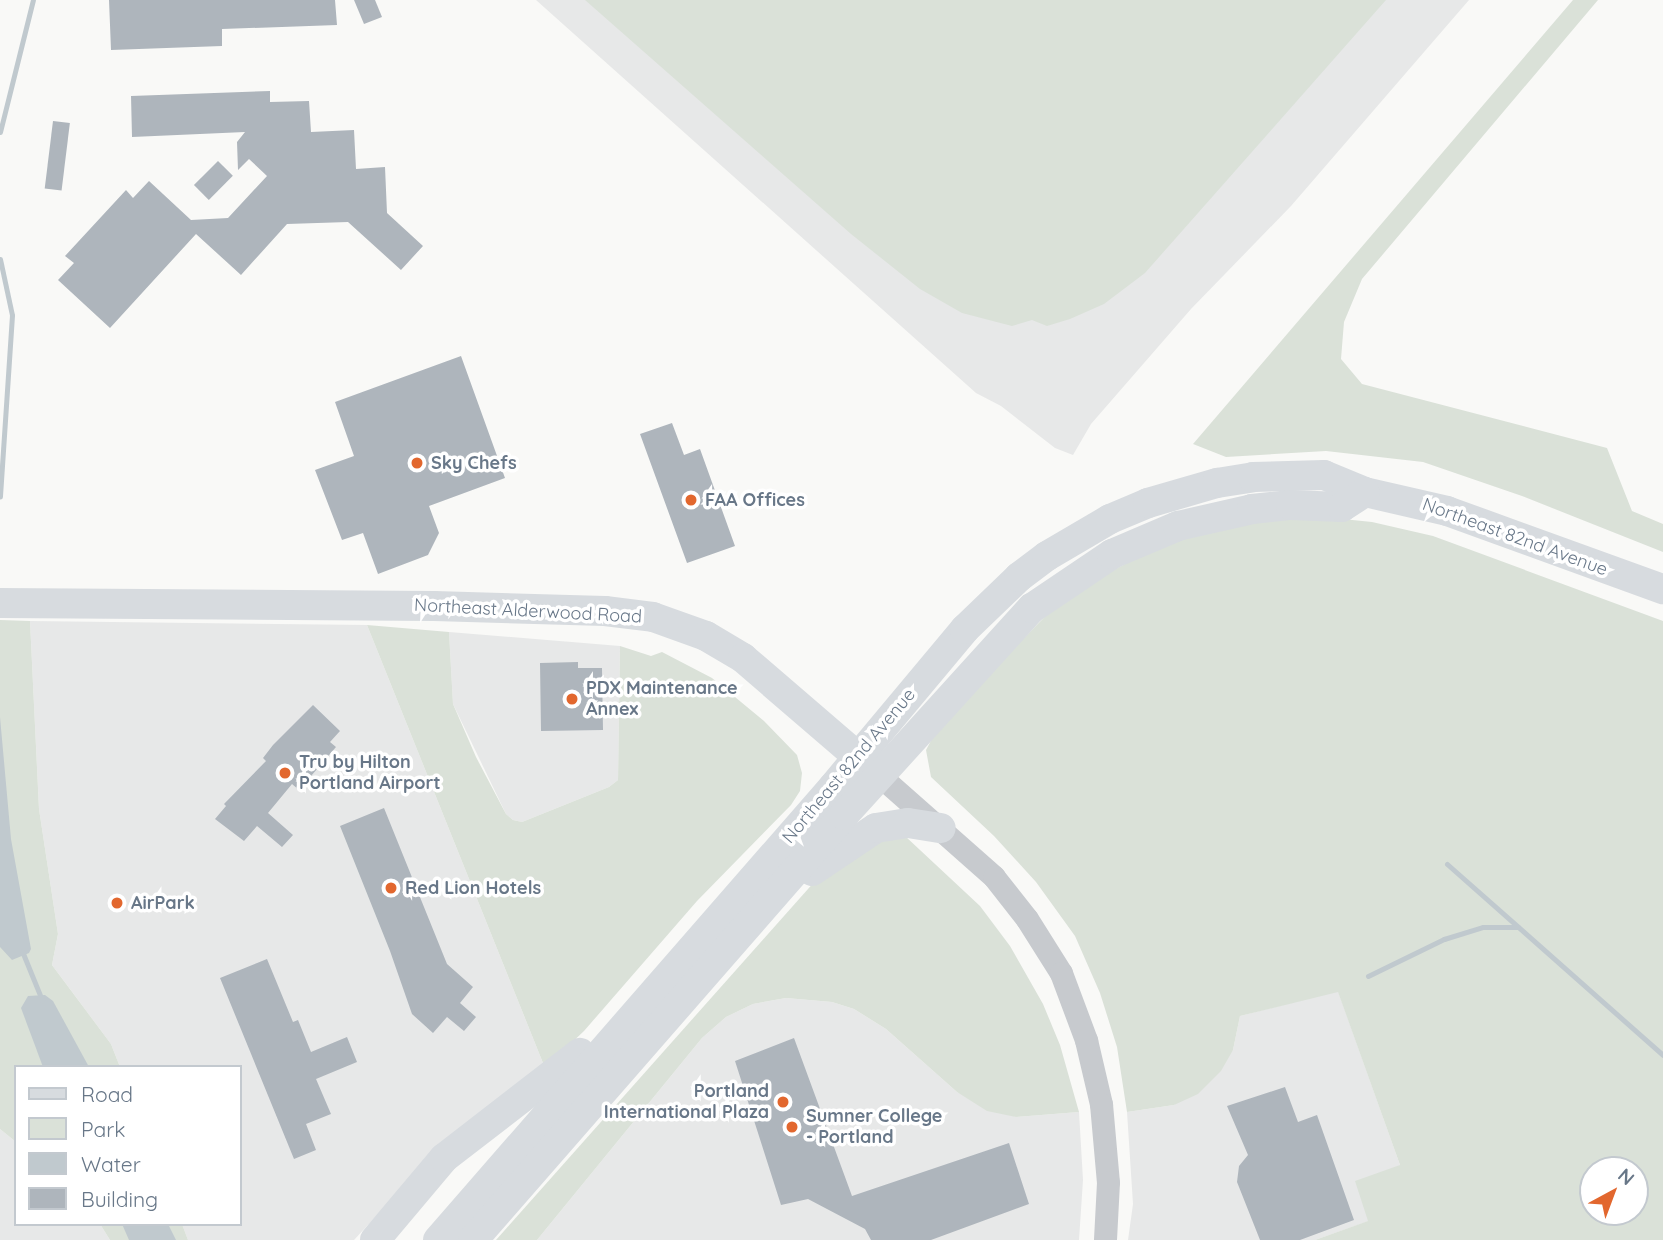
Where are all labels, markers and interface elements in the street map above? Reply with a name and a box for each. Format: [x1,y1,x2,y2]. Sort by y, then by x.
place label: Sky Chefs [431,452,517,474]
marker: Sky Chefs [409,455,425,471]
place label: FAA Offices [705,489,805,511]
marker: FAA Offices [683,492,699,508]
street label: Northeast 82nd Avenue [1420,493,1610,581]
street label: Northeast Alderwood Road [414,594,642,628]
place label: PDX Maintenance Annex [586,678,738,720]
street label: Northeast 82nd Avenue [778,684,920,848]
marker: PDX Maintenance Annex [564,691,580,707]
place label: Tru by Hilton Portland Airport [299,752,441,794]
marker: Tru by Hilton Portland Airport [277,765,293,781]
place label: Red Lion Hotels [405,877,541,899]
marker: Red Lion Hotels [383,880,399,896]
place label: AirPark [131,892,195,914]
marker: AirPark [109,895,125,911]
legend [14,1065,242,1226]
text: Road [81,1081,133,1107]
place label: Portland International Plaza [604,1081,769,1124]
marker: Portland International Plaza [775,1094,791,1110]
place label: Sumner College - Portland [806,1106,942,1148]
text: Park [81,1116,125,1142]
marker: Sumner College - Portland [784,1119,800,1135]
text: Water [81,1151,141,1177]
north arrow [1579,1156,1649,1226]
text: N [1613,1163,1640,1190]
text: Building [81,1186,158,1212]

